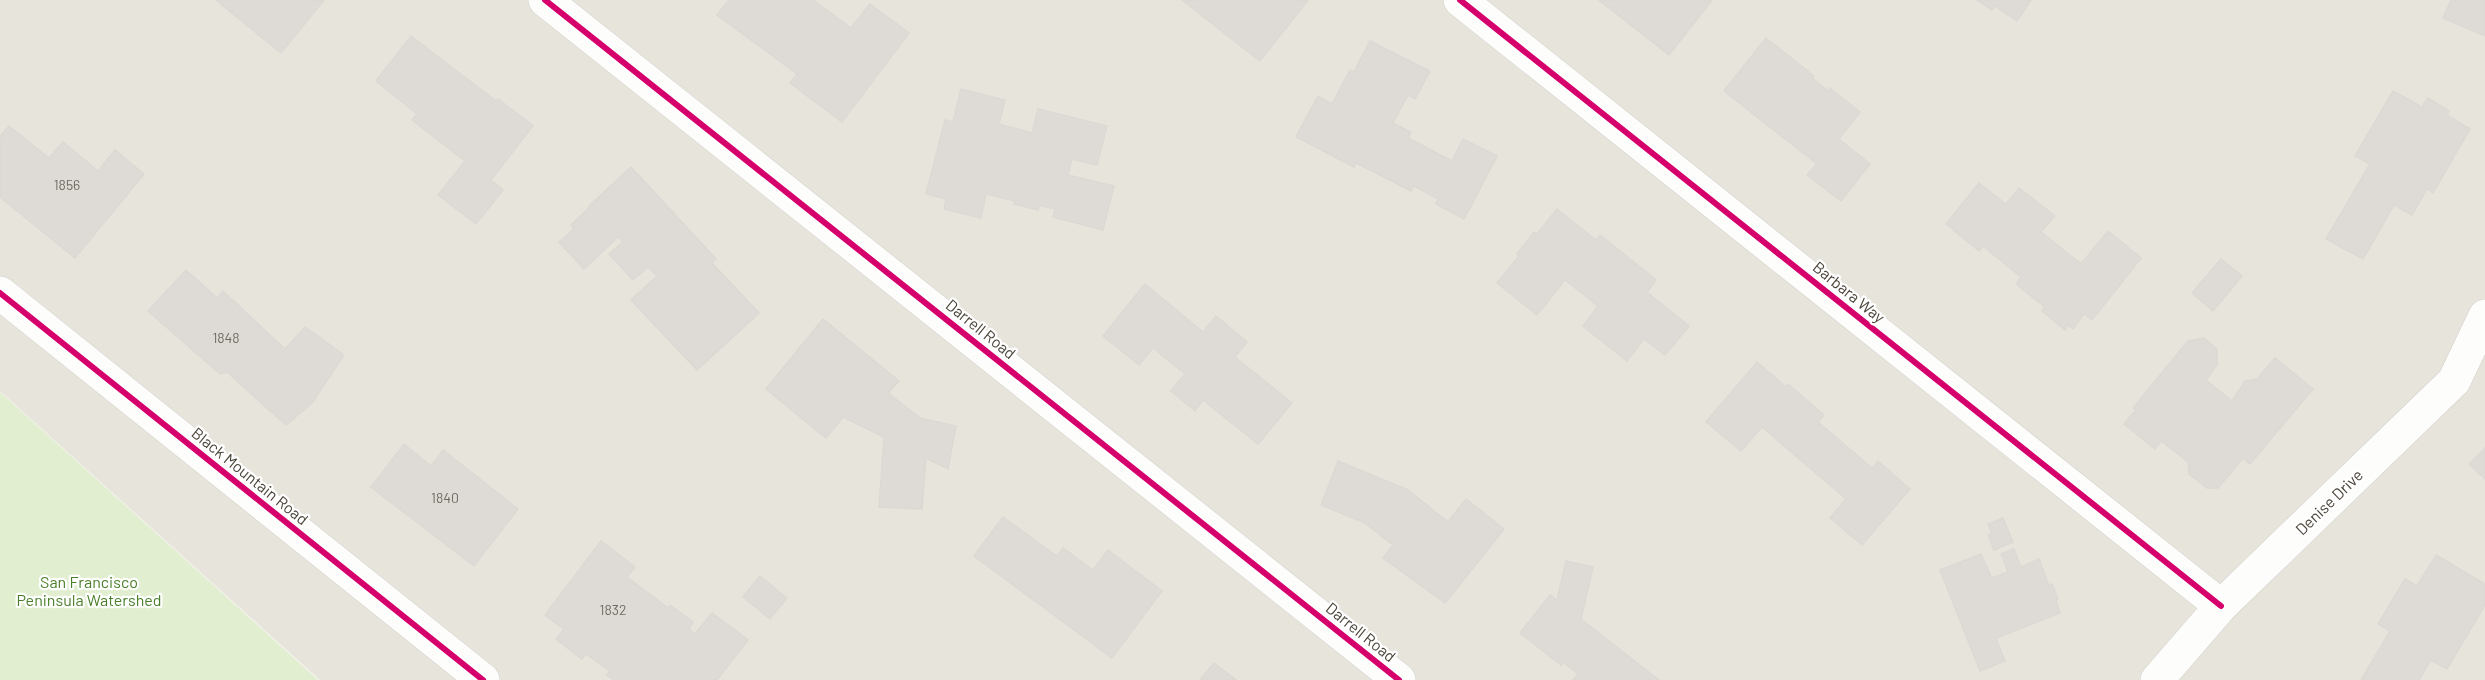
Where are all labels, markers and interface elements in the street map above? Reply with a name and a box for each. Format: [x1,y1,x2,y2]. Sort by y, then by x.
house number: 1856 [54,176,80,193]
street label: Barbara Way [1810,257,1889,327]
street label: Darrell Road [943,295,1020,362]
house number: 1848 [212,329,240,346]
street label: Black Mountain Road [188,423,312,528]
street label: Denise Drive [2291,465,2366,538]
house number: 1840 [431,489,459,506]
park label: San Francisco Peninsula Watershed [16,572,162,609]
street label: Darrell Road [1323,598,1400,665]
house number: 1832 [600,601,626,618]

